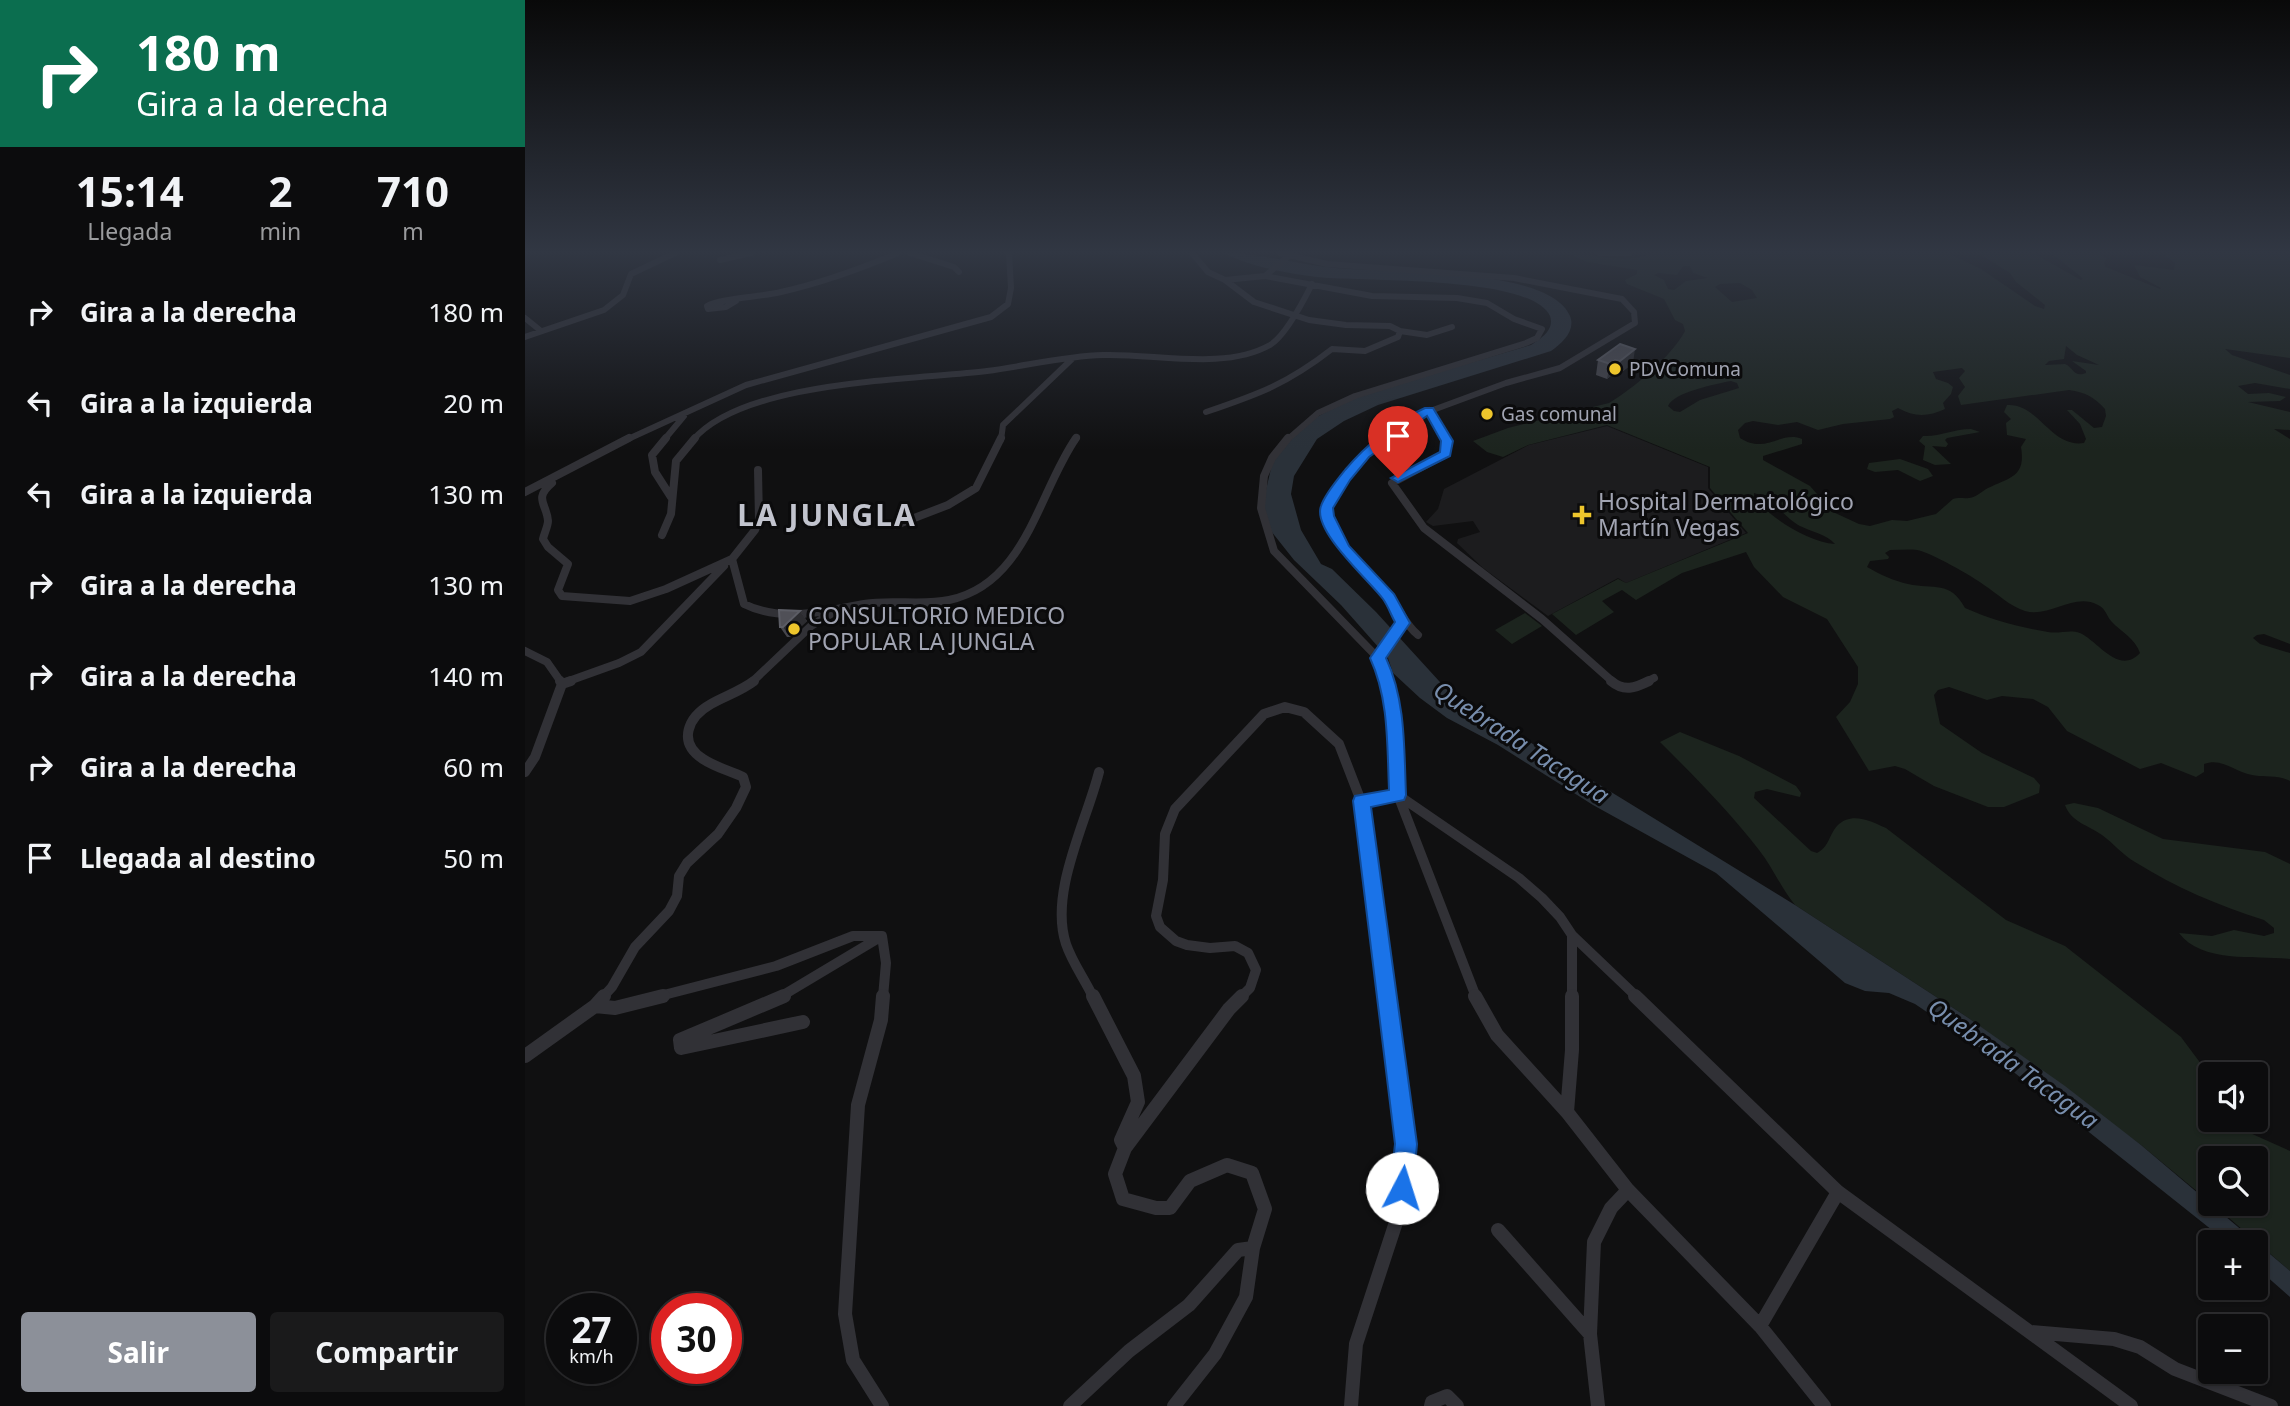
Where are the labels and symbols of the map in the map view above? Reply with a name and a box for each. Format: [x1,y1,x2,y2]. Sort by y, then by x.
place label: PDVComuna [1629,356,1741,382]
marker: PDVComuna [1607,361,1623,377]
place label: Gas comunal [1501,401,1617,427]
pin [1368,406,1428,478]
marker: Gas comunal [1479,406,1495,422]
place label: Hospital Dermatológico Martín Vegas [1598,485,1854,543]
district label: LA JUNGLA [737,494,917,535]
marker: Hospital Dermatológico Martín Vegas [1572,505,1592,525]
place label: CONSULTORIO MEDICO POPULAR LA JUNGLA [808,599,1065,657]
marker: CONSULTORIO MEDICO POPULAR LA JUNGLA [786,621,802,637]
water label: Quebrada Tacagua [1428,673,1616,811]
water label: Quebrada Tacagua [1922,990,2106,1136]
position arrow [1365,1151,1439,1225]
speed limit sign: 30 [651,1293,742,1384]

